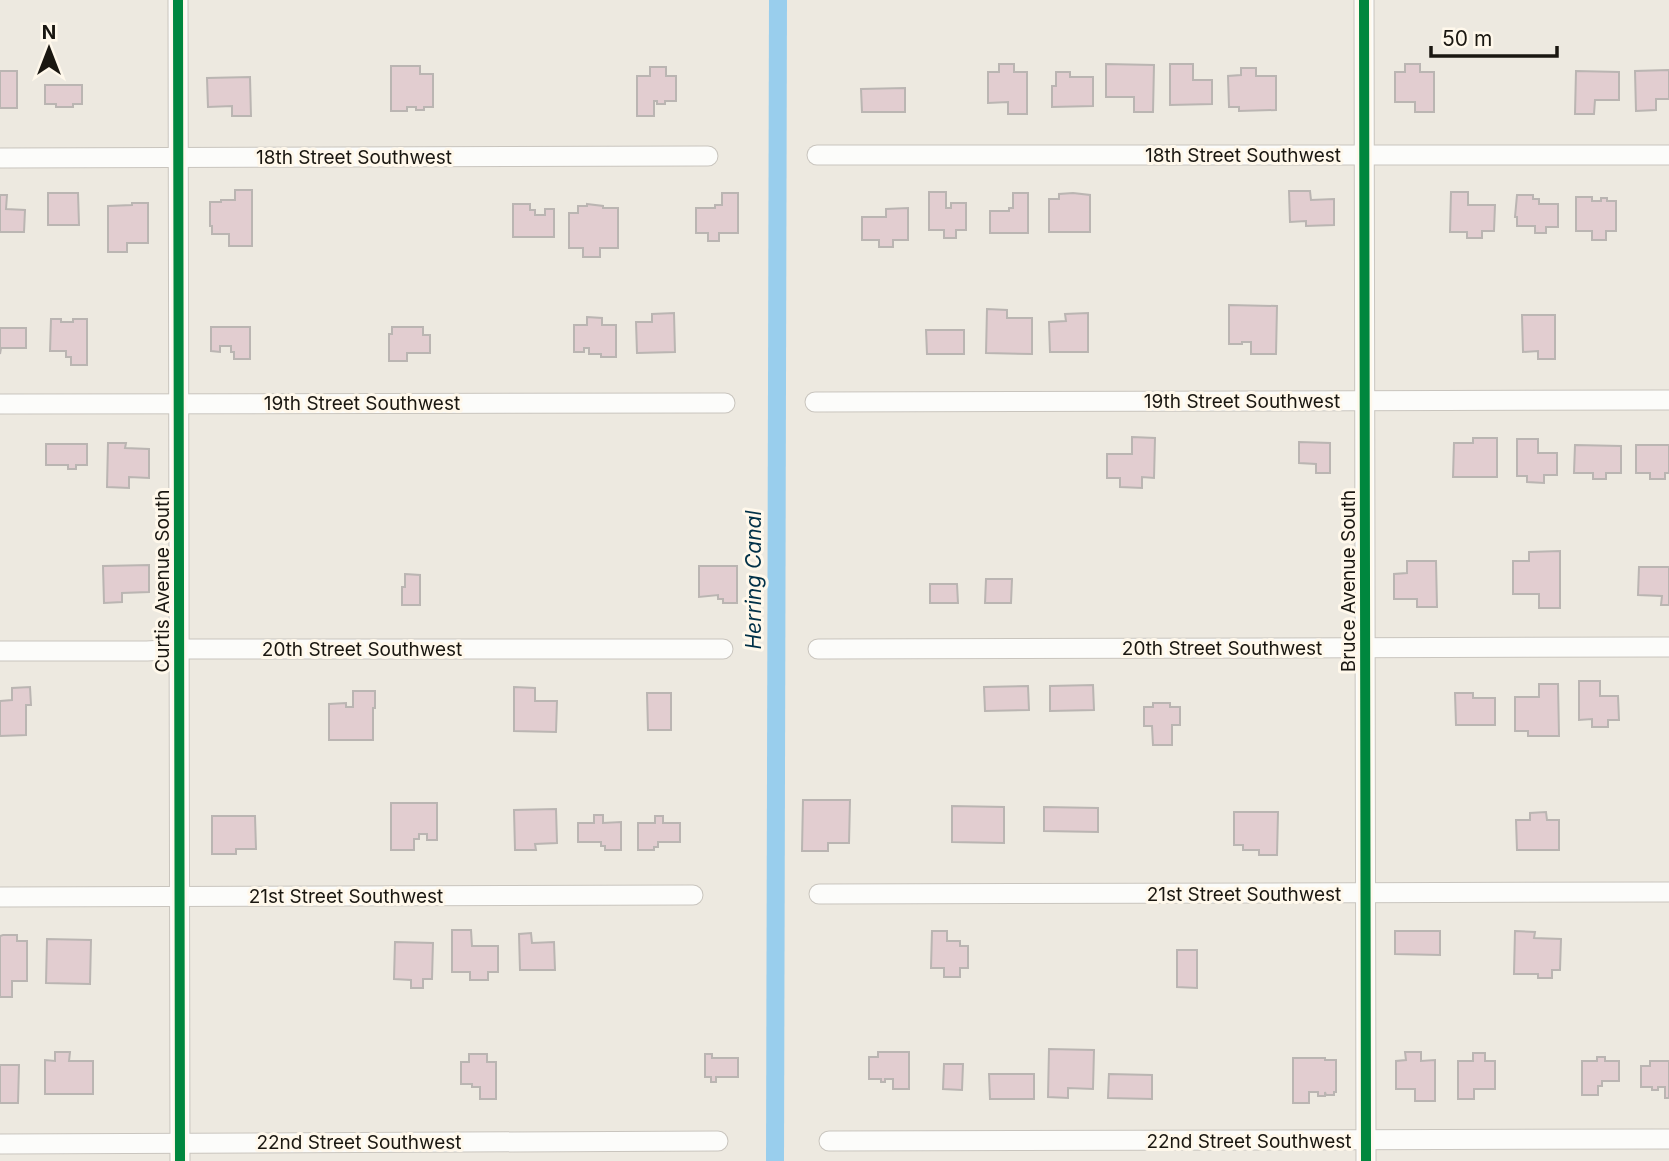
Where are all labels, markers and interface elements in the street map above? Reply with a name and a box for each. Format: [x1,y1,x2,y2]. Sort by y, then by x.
north arrow [14,14,84,84]
scale bar [1431,14,1557,58]
text: N [42,21,56,44]
text: 50 m [1442,26,1492,51]
street label: 18th Street Southwest [1145,144,1341,167]
street label: 18th Street Southwest [256,146,452,169]
street label: 19th Street Southwest [1144,390,1340,413]
street label: 19th Street Southwest [264,392,460,415]
street label: Curtis Avenue South [151,489,174,673]
street label: Bruce Avenue South [1337,490,1360,672]
water label: Herring Canal [741,510,766,650]
street label: 20th Street Southwest [1122,637,1322,660]
street label: 20th Street Southwest [262,638,462,661]
street label: 21st Street Southwest [1147,883,1341,906]
street label: 21st Street Southwest [249,885,443,908]
street label: 22nd Street Southwest [1146,1130,1352,1153]
street label: 22nd Street Southwest [256,1131,462,1154]

